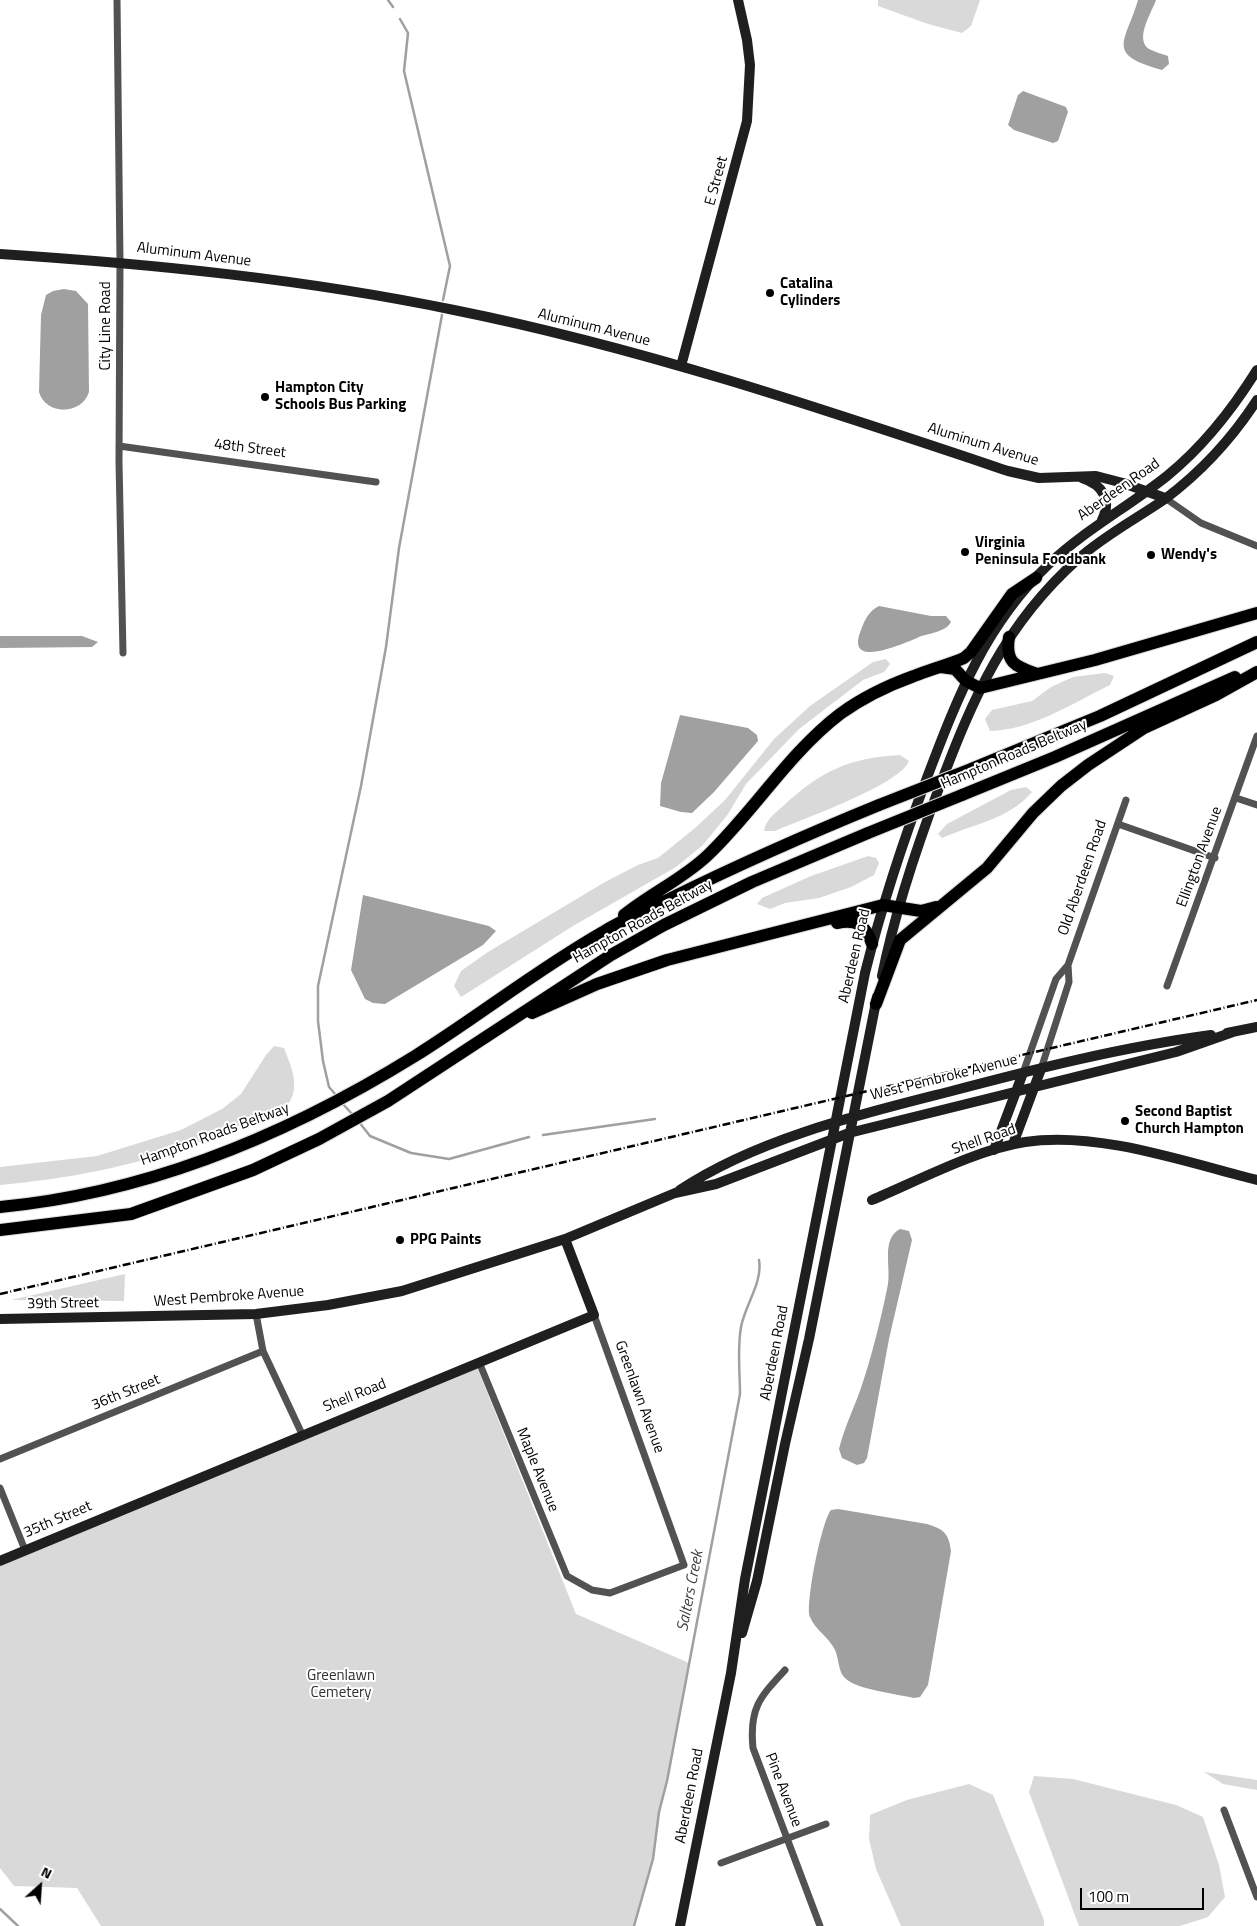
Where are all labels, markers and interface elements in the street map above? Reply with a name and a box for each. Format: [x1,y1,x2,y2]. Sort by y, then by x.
street label: E Street [702,154,732,208]
street label: Aluminum Avenue [136,239,252,271]
place label: Catalina Cylinders [780,275,840,310]
street label: City Line Road [97,281,115,371]
marker: Catalina Cylinders [764,287,776,299]
street label: Aluminum Avenue [536,305,652,351]
place label: Hampton City Schools Bus Parking [275,379,406,414]
marker: Hampton City Schools Bus Parking [259,391,271,403]
street label: Aluminum Avenue [925,420,1041,470]
street label: 48th Street [213,436,287,462]
street label: Aberdeen Road [1074,455,1164,525]
place label: Virginia Peninsula Foodbank [975,534,1106,569]
marker: Virginia Peninsula Foodbank [959,546,971,558]
place label: Wendy's [1161,546,1217,564]
marker: Wendy's [1145,549,1157,561]
street label: Hampton Roads Beltway [938,716,1090,794]
street label: Ellington Avenue [1173,804,1227,910]
street label: Old Aberdeen Road [1055,818,1111,938]
street label: Hampton Roads Beltway [570,876,716,968]
street label: Aberdeen Road [835,907,875,1005]
street label: West Pembroke Avenue [869,1051,1019,1105]
street label: Hampton Roads Beltway [138,1100,292,1170]
place label: Second Baptist Church Hampton [1135,1103,1244,1138]
marker: Second Baptist Church Hampton [1119,1115,1131,1127]
street label: Shell Road [950,1121,1018,1159]
place label: PPG Paints [410,1231,481,1249]
marker: PPG Paints [394,1234,406,1246]
street label: West Pembroke Avenue [153,1283,305,1311]
street label: 39th Street [27,1294,99,1314]
street label: Aberdeen Road [757,1304,793,1402]
street label: Greenlawn Avenue [610,1338,668,1456]
street label: 36th Street [89,1371,163,1415]
street label: Shell Road [321,1375,389,1417]
street label: Maple Avenue [512,1425,562,1515]
street label: 35th Street [21,1498,95,1542]
water label: Salters Creek [674,1549,708,1633]
park label: Greenlawn Cemetery [307,1667,375,1702]
street label: Aberdeen Road [672,1747,708,1845]
street label: Pine Avenue [761,1750,805,1830]
north arrow [15,1861,65,1911]
text: N [38,1861,56,1884]
scale bar [1082,1878,1206,1910]
text: 100 m [1088,1885,1129,1908]

